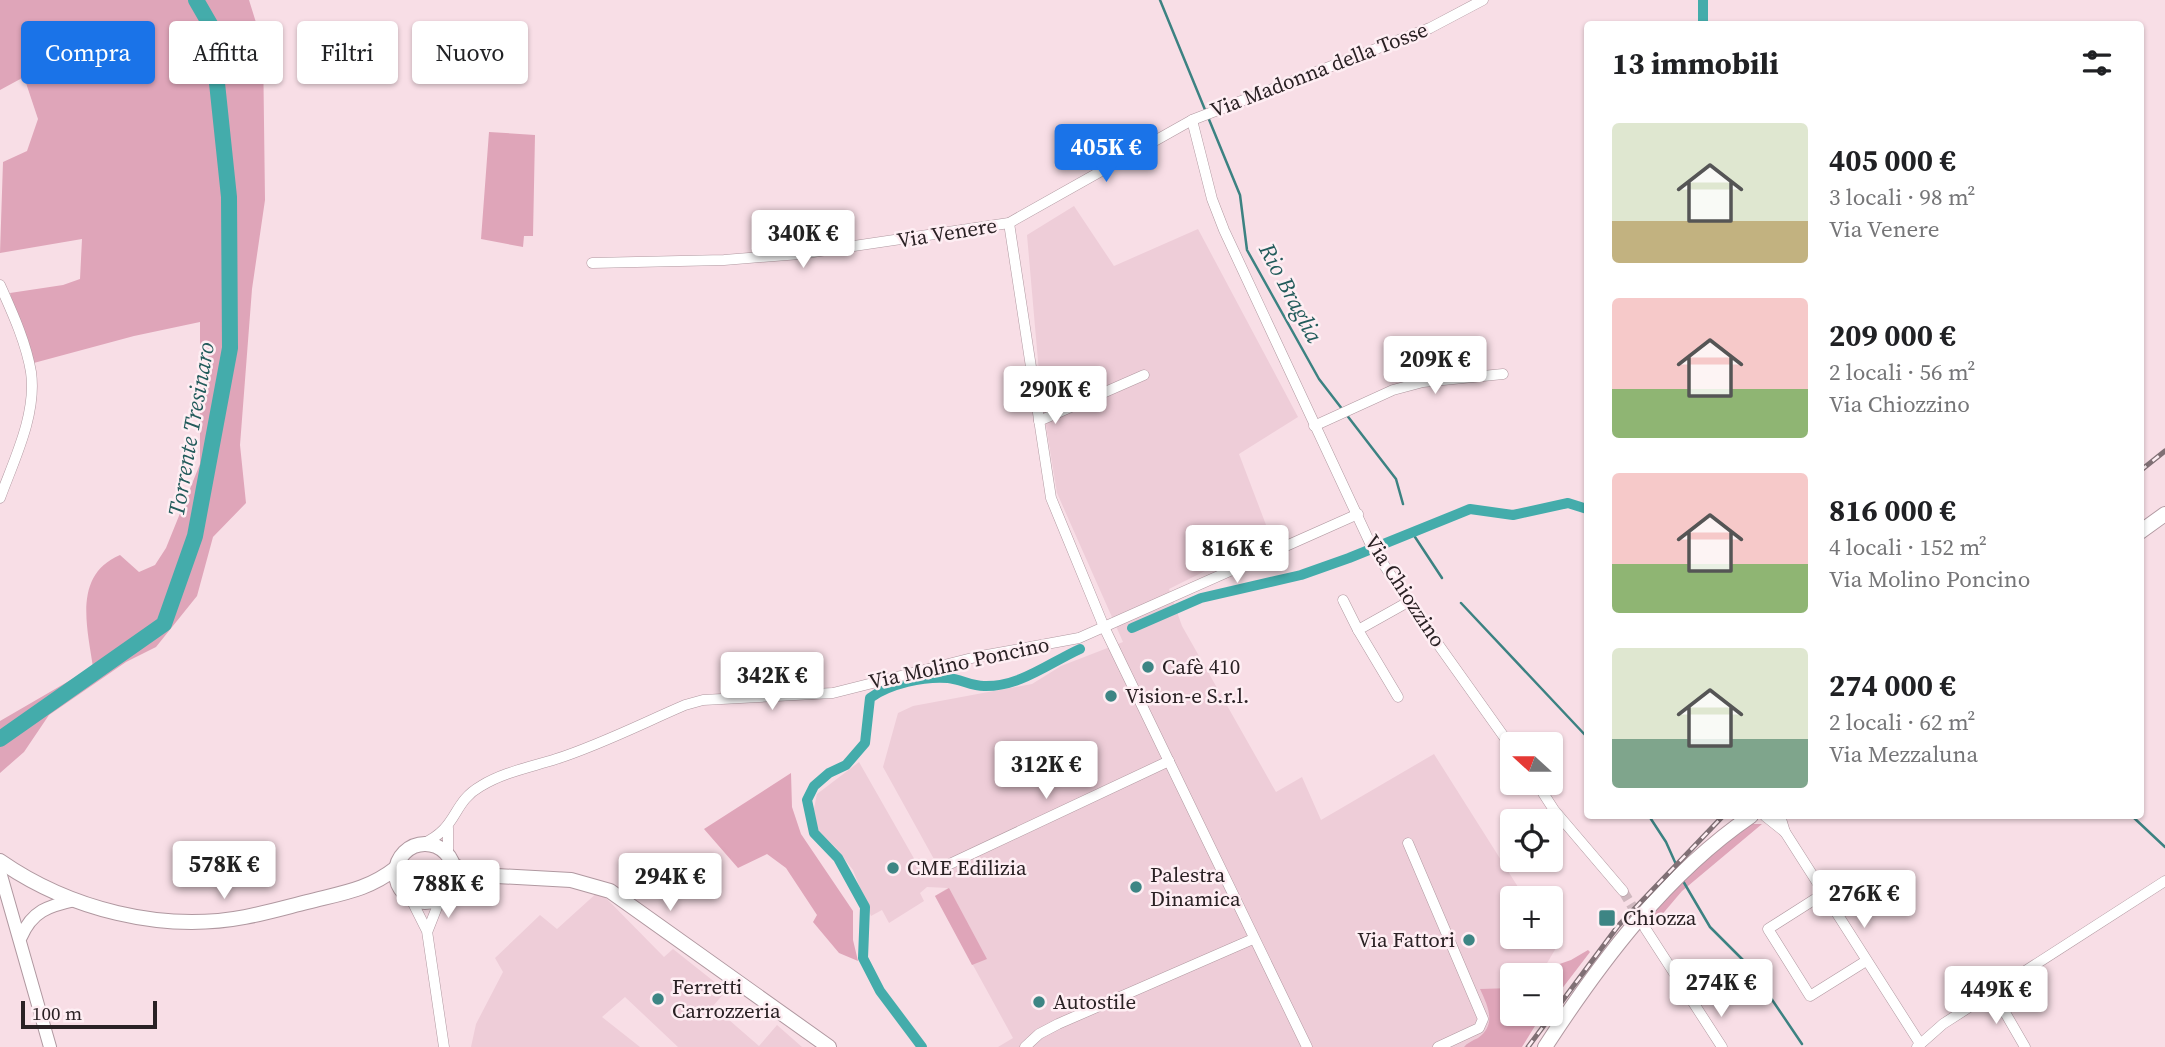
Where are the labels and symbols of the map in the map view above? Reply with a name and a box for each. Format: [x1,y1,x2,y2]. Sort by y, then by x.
street label: Via Madonna della Tosse [1206,15,1432,124]
pin: 405K € [1049,124,1163,184]
pin: 340K € [746,210,860,270]
street label: Via Venere [895,210,999,255]
water label: Rio Braglia [1251,237,1331,348]
pin: 209K € [1378,336,1492,396]
water label: Torrente Tresinaro [160,339,222,519]
pin: 290K € [998,366,1112,426]
pin: 816K € [1180,526,1294,585]
street label: Via Chiozzino [1358,529,1453,653]
street label: Via Molino Poncino [866,629,1052,696]
pin: 342K € [715,652,829,712]
place label: Cafè 410 [1162,652,1240,681]
marker: Cafè 410 [1140,659,1156,675]
place label: Vision-e S.r.l. [1125,681,1249,710]
marker: Vision-e S.r.l. [1103,688,1119,704]
north arrow [1500,732,1563,794]
pin: 312K € [989,742,1103,801]
pin: 578K € [167,842,281,901]
pin: 294K € [613,853,727,913]
place label: CME Edilizia [907,853,1027,882]
pin: 788K € [391,860,505,920]
marker: CME Edilizia [885,860,901,876]
place label: Palestra Dinamica [1150,860,1241,913]
pin: 276K € [1807,870,1921,930]
marker: Palestra Dinamica [1128,879,1144,895]
place label: Chiozza [1623,903,1697,932]
marker: Chiozza [1597,908,1617,928]
place label: Via Fattori [1357,925,1455,954]
marker: Via Fattori [1461,932,1477,948]
pin: 274K € [1664,960,1778,1019]
pin: 449K € [1939,967,2053,1026]
place label: Ferretti Carrozzeria [672,972,781,1025]
place label: Autostile [1053,987,1136,1016]
marker: Ferretti Carrozzeria [650,991,666,1007]
marker: Autostile [1031,994,1047,1010]
scale bar [21,998,158,1030]

